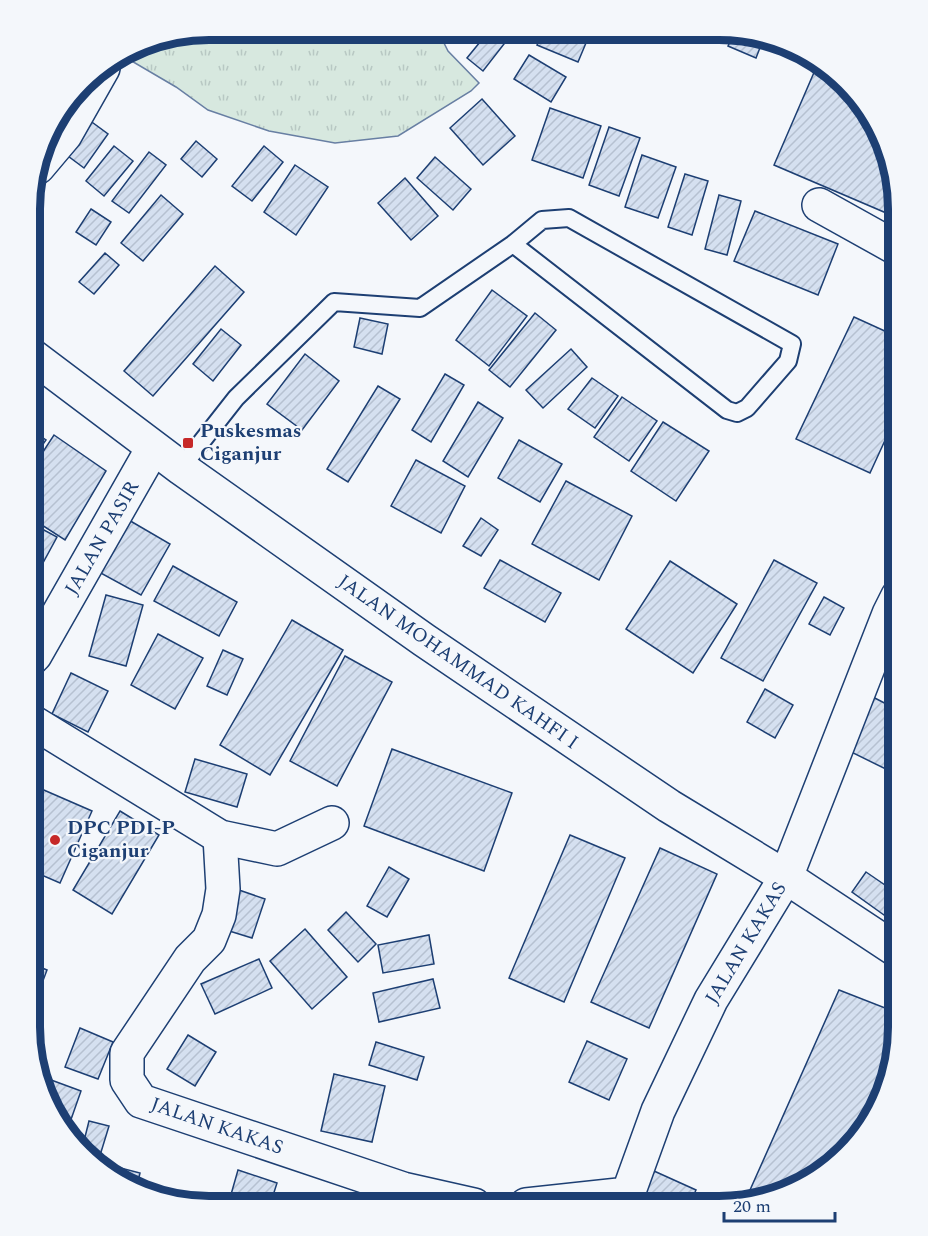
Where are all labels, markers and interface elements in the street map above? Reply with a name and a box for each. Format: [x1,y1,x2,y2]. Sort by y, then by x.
place label: Puskesmas Ciganjur [200,416,302,469]
marker: Puskesmas Ciganjur [181,436,195,450]
street label: JALAN PASIR [57,474,147,601]
street label: JALAN MOHAMMAD KAHFI I [331,567,585,757]
place label: DPC PDI-P Ciganjur [67,813,175,866]
marker: DPC PDI-P Ciganjur [48,833,62,847]
street label: JALAN KAKAS [698,876,794,1010]
street label: JALAN KAKAS [147,1089,287,1163]
scale bar [724,1185,835,1223]
text: 20 m [733,1193,771,1220]

